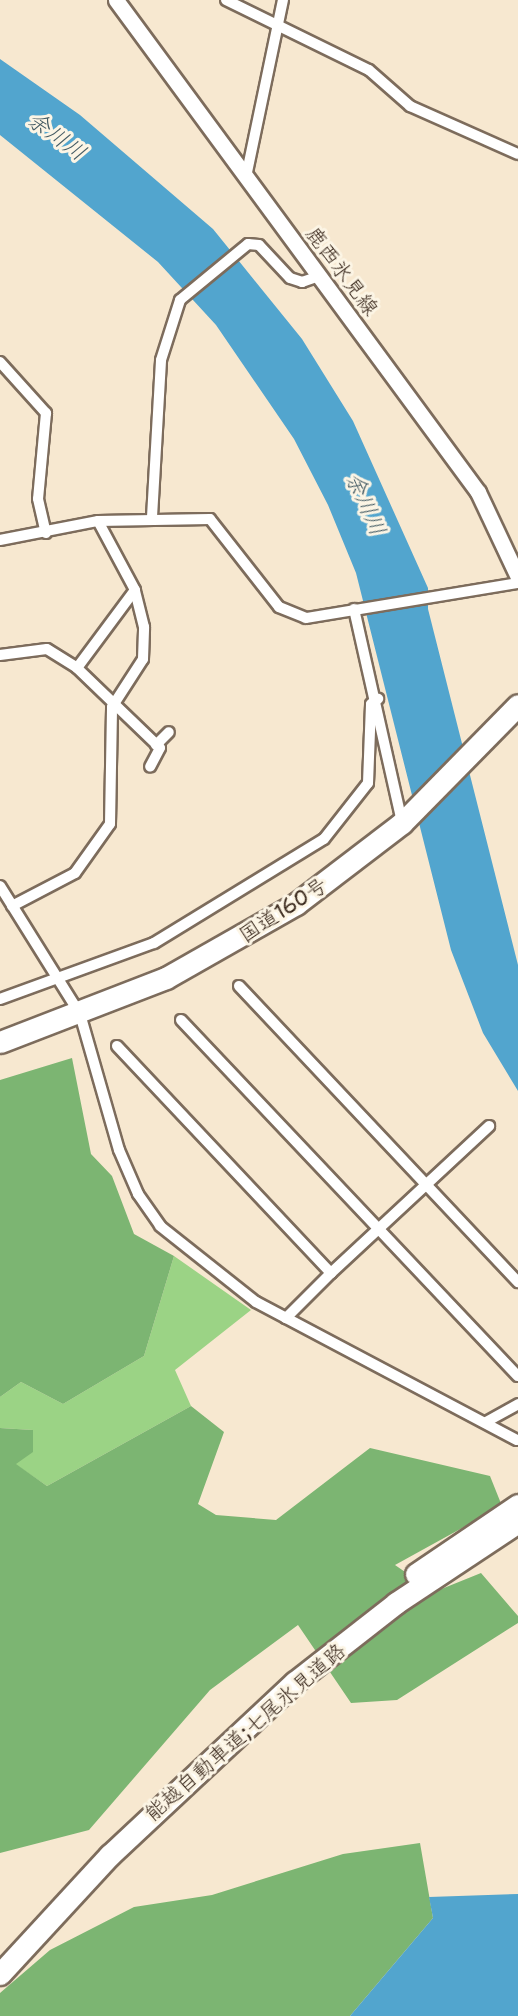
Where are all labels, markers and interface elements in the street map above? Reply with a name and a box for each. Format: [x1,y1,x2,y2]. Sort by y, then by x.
water label: 余川川 [23,106,91,166]
street label: 鹿西氷見線 [300,221,384,321]
water label: 余川川 [341,468,391,540]
street label: 国道160号 [234,872,332,948]
street label: 能越自動車道;七尾氷見道路 [139,1638,351,1826]

